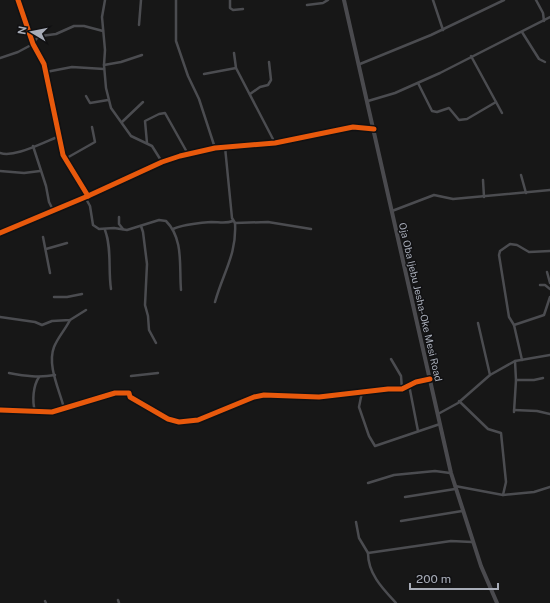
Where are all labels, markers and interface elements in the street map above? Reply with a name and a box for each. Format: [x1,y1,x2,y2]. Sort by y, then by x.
north arrow [12,12,52,52]
text: N [15,25,29,36]
street label: Oja Oba Ijebu Jesha-Oke Mesi Road [397,221,445,383]
scale bar [410,565,498,591]
text: 200 m [416,572,451,586]

